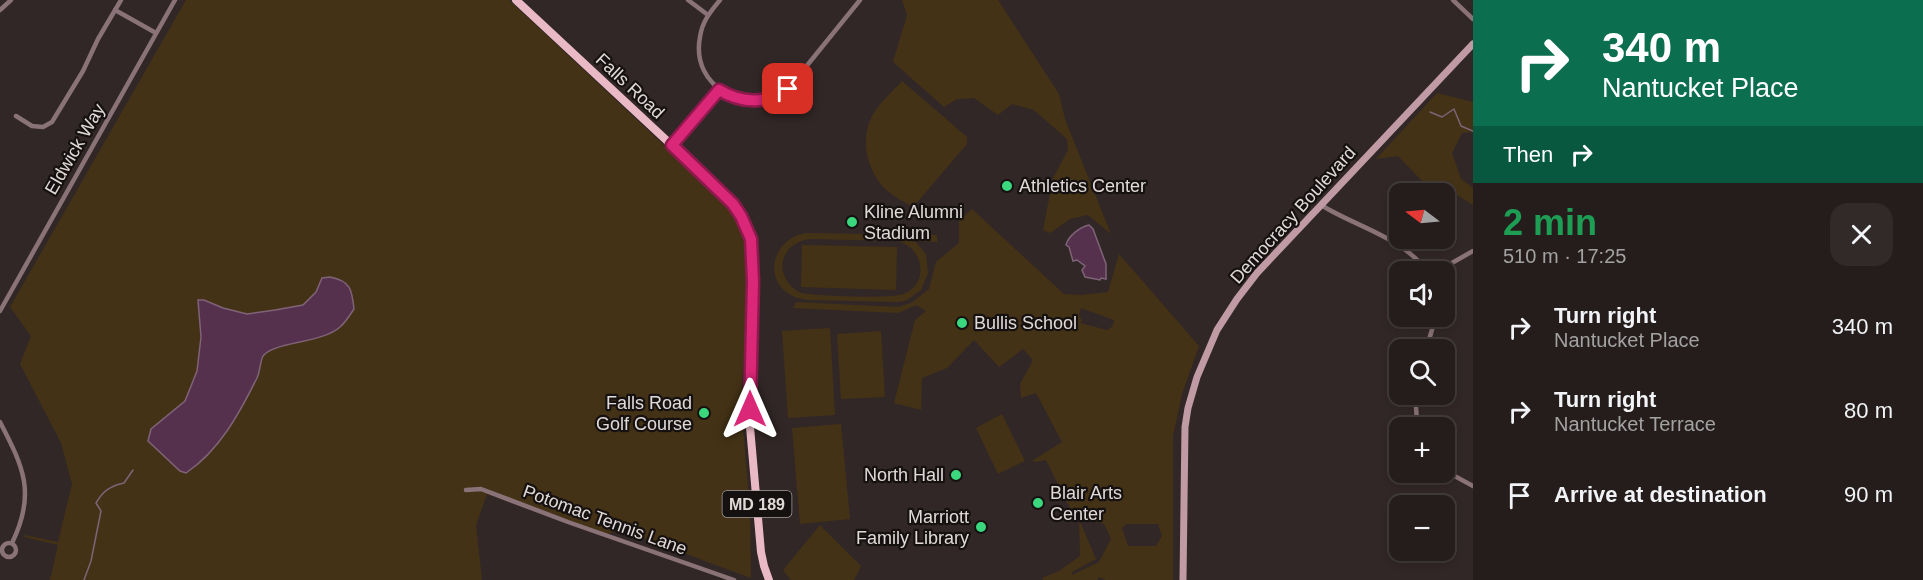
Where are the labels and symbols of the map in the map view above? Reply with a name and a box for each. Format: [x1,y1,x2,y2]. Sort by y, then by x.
street label: Falls Road [592,49,668,123]
pin [762,63,813,114]
street label: Eldwick Way [41,100,109,198]
street label: Democracy Boulevard [1226,143,1360,287]
place label: Athletics Center [1019,176,1146,196]
marker: Athletics Center [1000,179,1014,193]
north arrow [1389,183,1455,249]
place label: Kline Alumni Stadium [864,202,963,243]
marker: Kline Alumni Stadium [845,215,859,229]
place label: Bullis School [974,313,1077,333]
marker: Bullis School [955,316,969,330]
position arrow [718,377,782,441]
place label: Falls Road Golf Course [596,393,692,434]
marker: Falls Road Golf Course [697,406,711,420]
place label: North Hall [864,465,944,485]
marker: North Hall [949,468,963,482]
street label: Potomac Tennis Lane [520,481,690,559]
place label: Blair Arts Center [1050,483,1122,524]
road number: MD 189 [722,491,792,517]
marker: Blair Arts Center [1031,496,1045,510]
place label: Marriott Family Library [856,507,969,548]
marker: Marriott Family Library [974,520,988,534]

